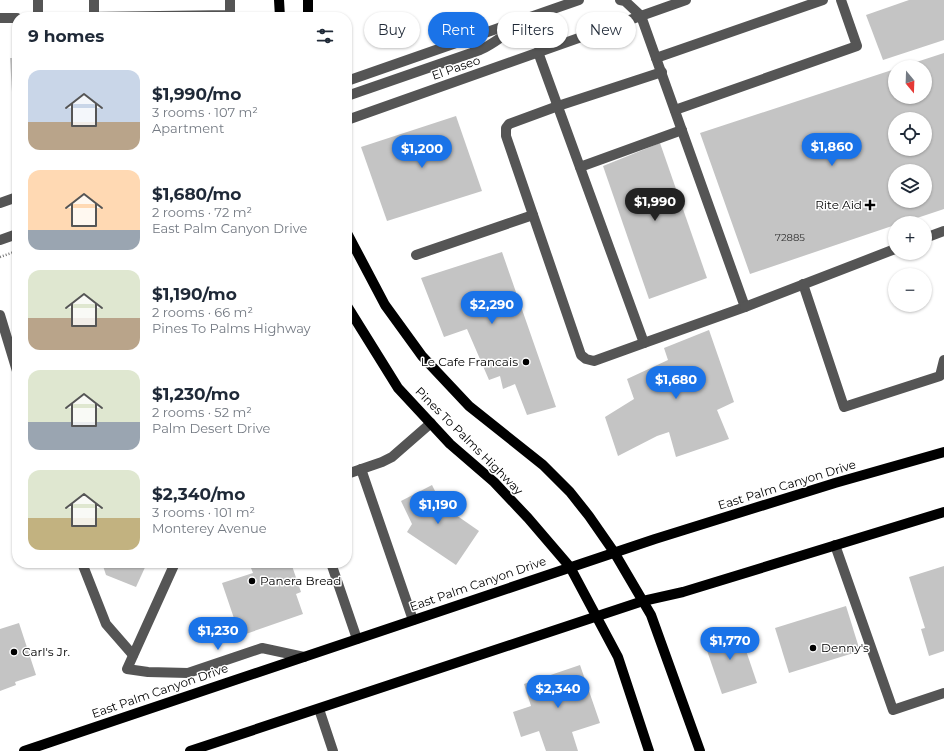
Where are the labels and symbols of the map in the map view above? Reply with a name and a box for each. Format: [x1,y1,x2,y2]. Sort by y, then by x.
street label: El Paseo [429,52,482,83]
north arrow [888,60,932,104]
pin: $1,860 [799,133,865,167]
pin: $1,200 [389,135,455,169]
pin: $1,990 [622,188,688,222]
place label: Rite Aid [815,197,862,212]
marker: Rite Aid [865,200,875,210]
house number: 72885 [775,231,805,244]
pin: $2,290 [459,291,525,325]
place label: Le Cafe Francais [421,354,518,369]
marker: Le Cafe Francais [521,357,531,367]
pin: $1,680 [643,366,709,400]
street label: Pines To Palms Highway [412,384,527,498]
street label: East Palm Canyon Drive [716,456,858,513]
pin: $1,190 [405,491,471,525]
street label: East Palm Canyon Drive [408,553,548,614]
place label: Panera Bread [260,573,341,588]
marker: Panera Bread [247,576,257,586]
pin: $1,230 [185,617,251,651]
pin: $1,770 [697,627,763,661]
place label: Denny's [821,640,869,655]
marker: Denny's [808,643,818,653]
place label: Carl's Jr. [22,644,70,659]
marker: Carl's Jr. [9,647,19,657]
street label: East Palm Canyon Drive [90,660,230,721]
pin: $2,340 [525,675,591,709]

